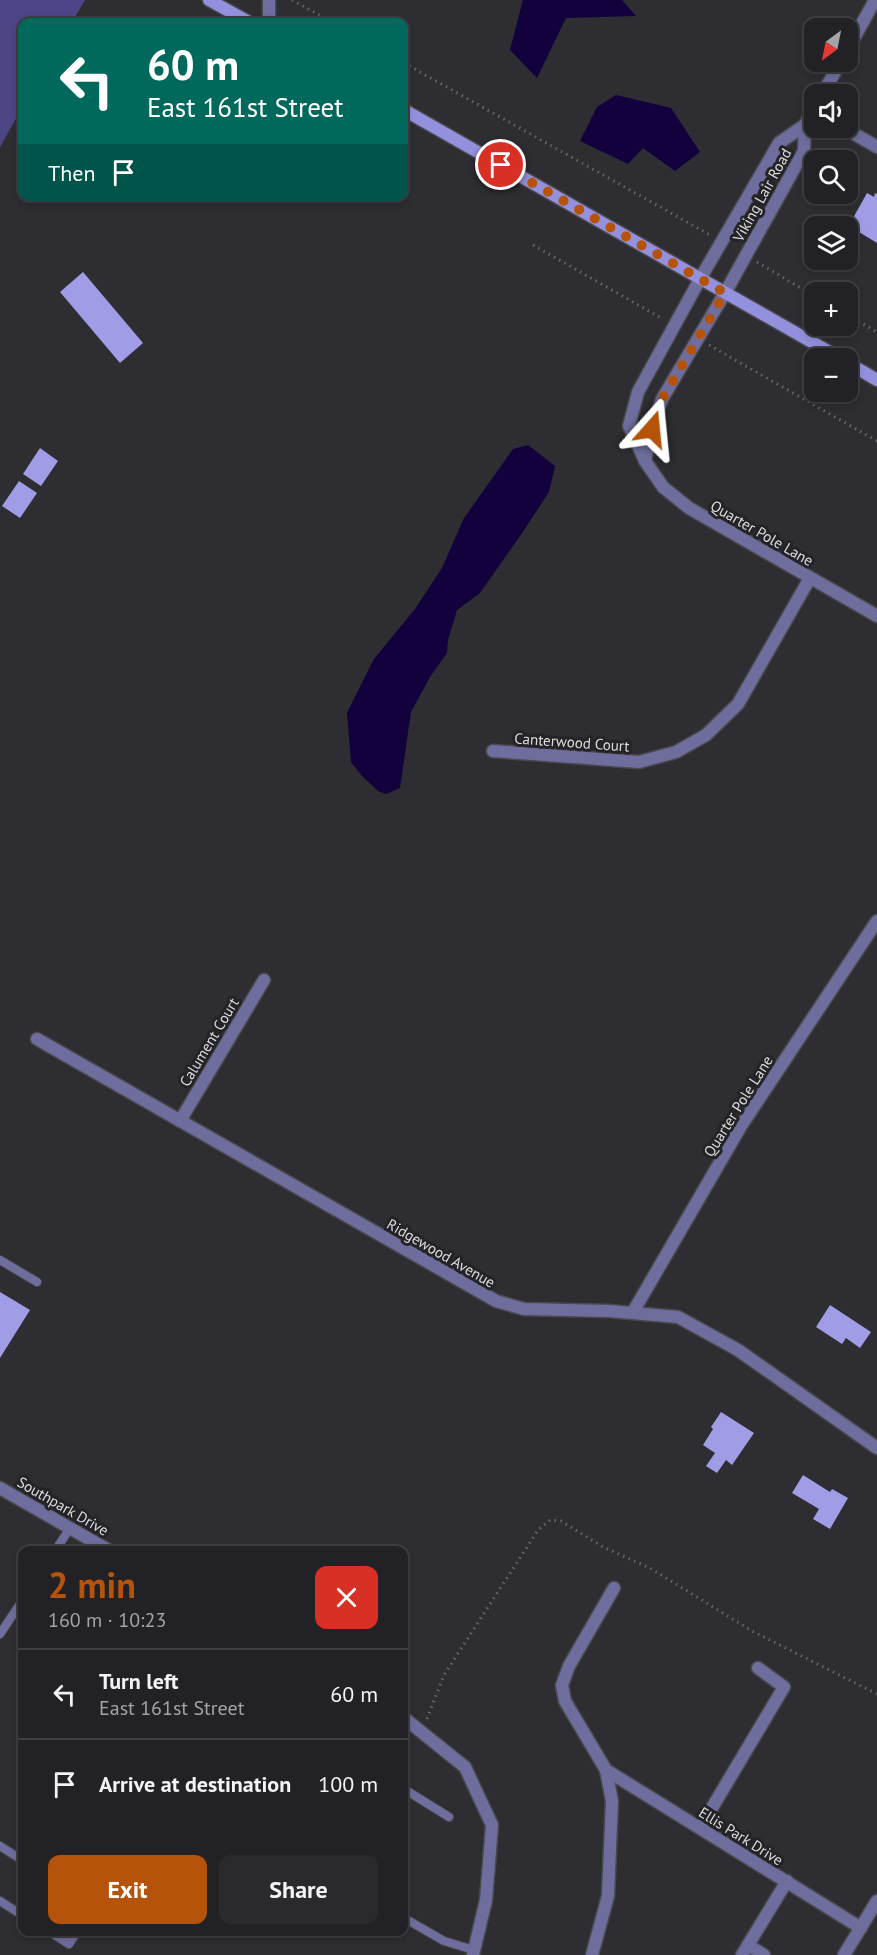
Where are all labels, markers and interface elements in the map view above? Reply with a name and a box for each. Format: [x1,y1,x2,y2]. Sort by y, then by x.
north arrow [804,18,858,72]
map controls [804,18,858,402]
text: 60 m [147,37,239,92]
icon: left [48,42,126,120]
button: sound [804,84,858,138]
text: East 161st Street [147,90,343,124]
pin [475,139,526,190]
street label: Viking Lair Road [728,145,795,246]
icon: arrive [484,148,517,181]
button: search [804,150,858,204]
icon: arrive [107,156,140,189]
text: Then [48,159,95,187]
button: layers [804,216,858,270]
button: + [804,282,858,336]
button: − [804,348,858,402]
position arrow [620,397,684,461]
street label: Quarter Pole Lane [707,496,817,570]
street label: Canterwood Court [514,728,630,756]
street label: Calument Court [175,994,243,1090]
street label: Quarter Pole Lane [699,1052,777,1160]
street label: Ridgewood Avenue [383,1214,499,1292]
street label: Southpark Drive [14,1472,112,1540]
text: 2 min [48,1561,136,1608]
button: close [315,1566,378,1629]
text: 160 m · 10:23 [48,1607,166,1633]
text: Turn left [99,1667,179,1695]
icon: left [48,1678,81,1711]
text: 60 m [330,1680,378,1708]
text: East 161st Street [99,1695,245,1721]
icon: arrive [48,1768,81,1801]
text: Arrive at destination [99,1770,291,1798]
text: 100 m [318,1770,378,1798]
street label: Ellis Park Drive [695,1803,787,1869]
button: Exit [48,1855,207,1924]
button: Share [219,1855,378,1924]

